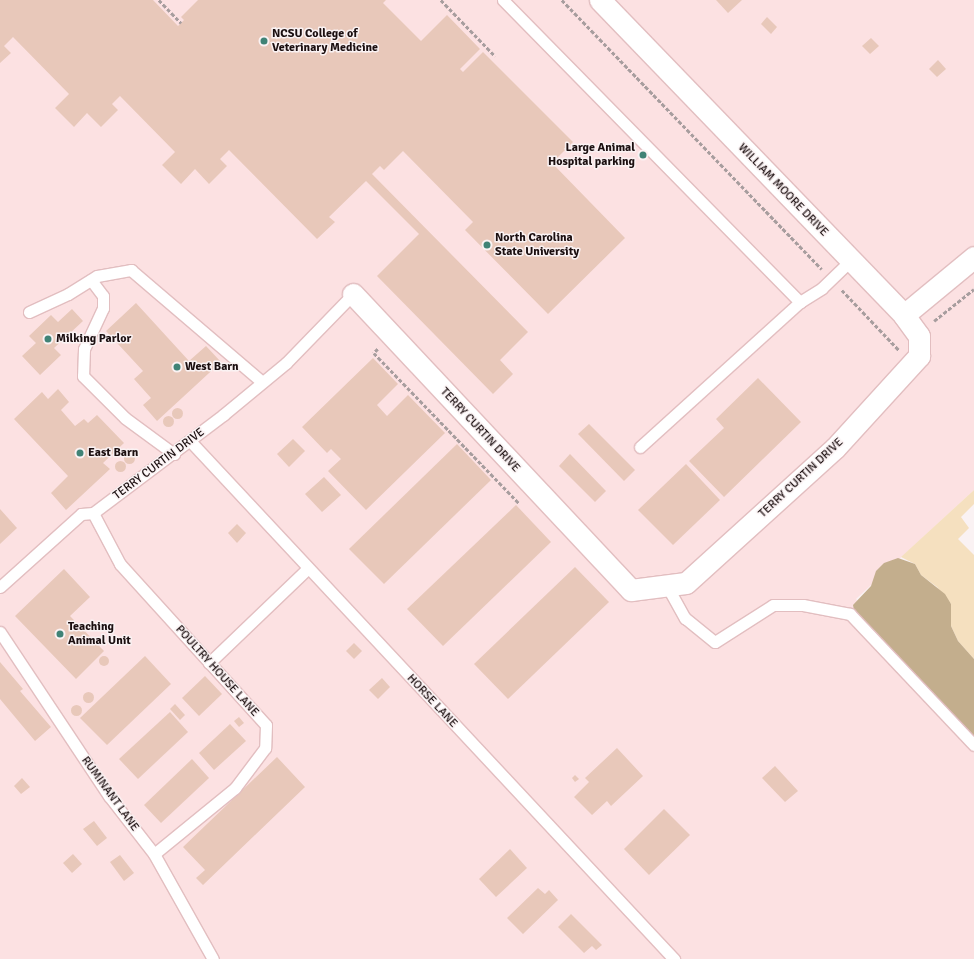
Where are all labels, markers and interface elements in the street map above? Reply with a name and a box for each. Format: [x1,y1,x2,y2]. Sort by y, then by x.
place label: NCSU College of Veterinary Medicine [272,27,378,55]
marker: NCSU College of Veterinary Medicine [259,36,269,46]
place label: Large Animal Hospital parking [548,141,635,169]
street label: WILLIAM MOORE DRIVE [735,141,831,239]
marker: Large Animal Hospital parking [638,150,648,160]
place label: North Carolina State University [495,231,579,259]
marker: North Carolina State University [482,240,492,250]
place label: Milking Parlor [56,332,131,346]
marker: Milking Parlor [43,334,53,344]
place label: West Barn [185,360,239,374]
marker: West Barn [172,362,182,372]
street label: TERRY CURTIN DRIVE [437,385,523,475]
street label: TERRY CURTIN DRIVE [111,425,207,503]
street label: TERRY CURTIN DRIVE [756,435,846,521]
place label: East Barn [88,446,138,460]
marker: East Barn [75,448,85,458]
place label: Teaching Animal Unit [68,620,131,648]
street label: POULTRY HOUSE LANE [172,622,262,720]
marker: Teaching Animal Unit [55,629,65,639]
street label: HORSE LANE [404,671,460,731]
street label: RUMINANT LANE [78,754,142,834]

